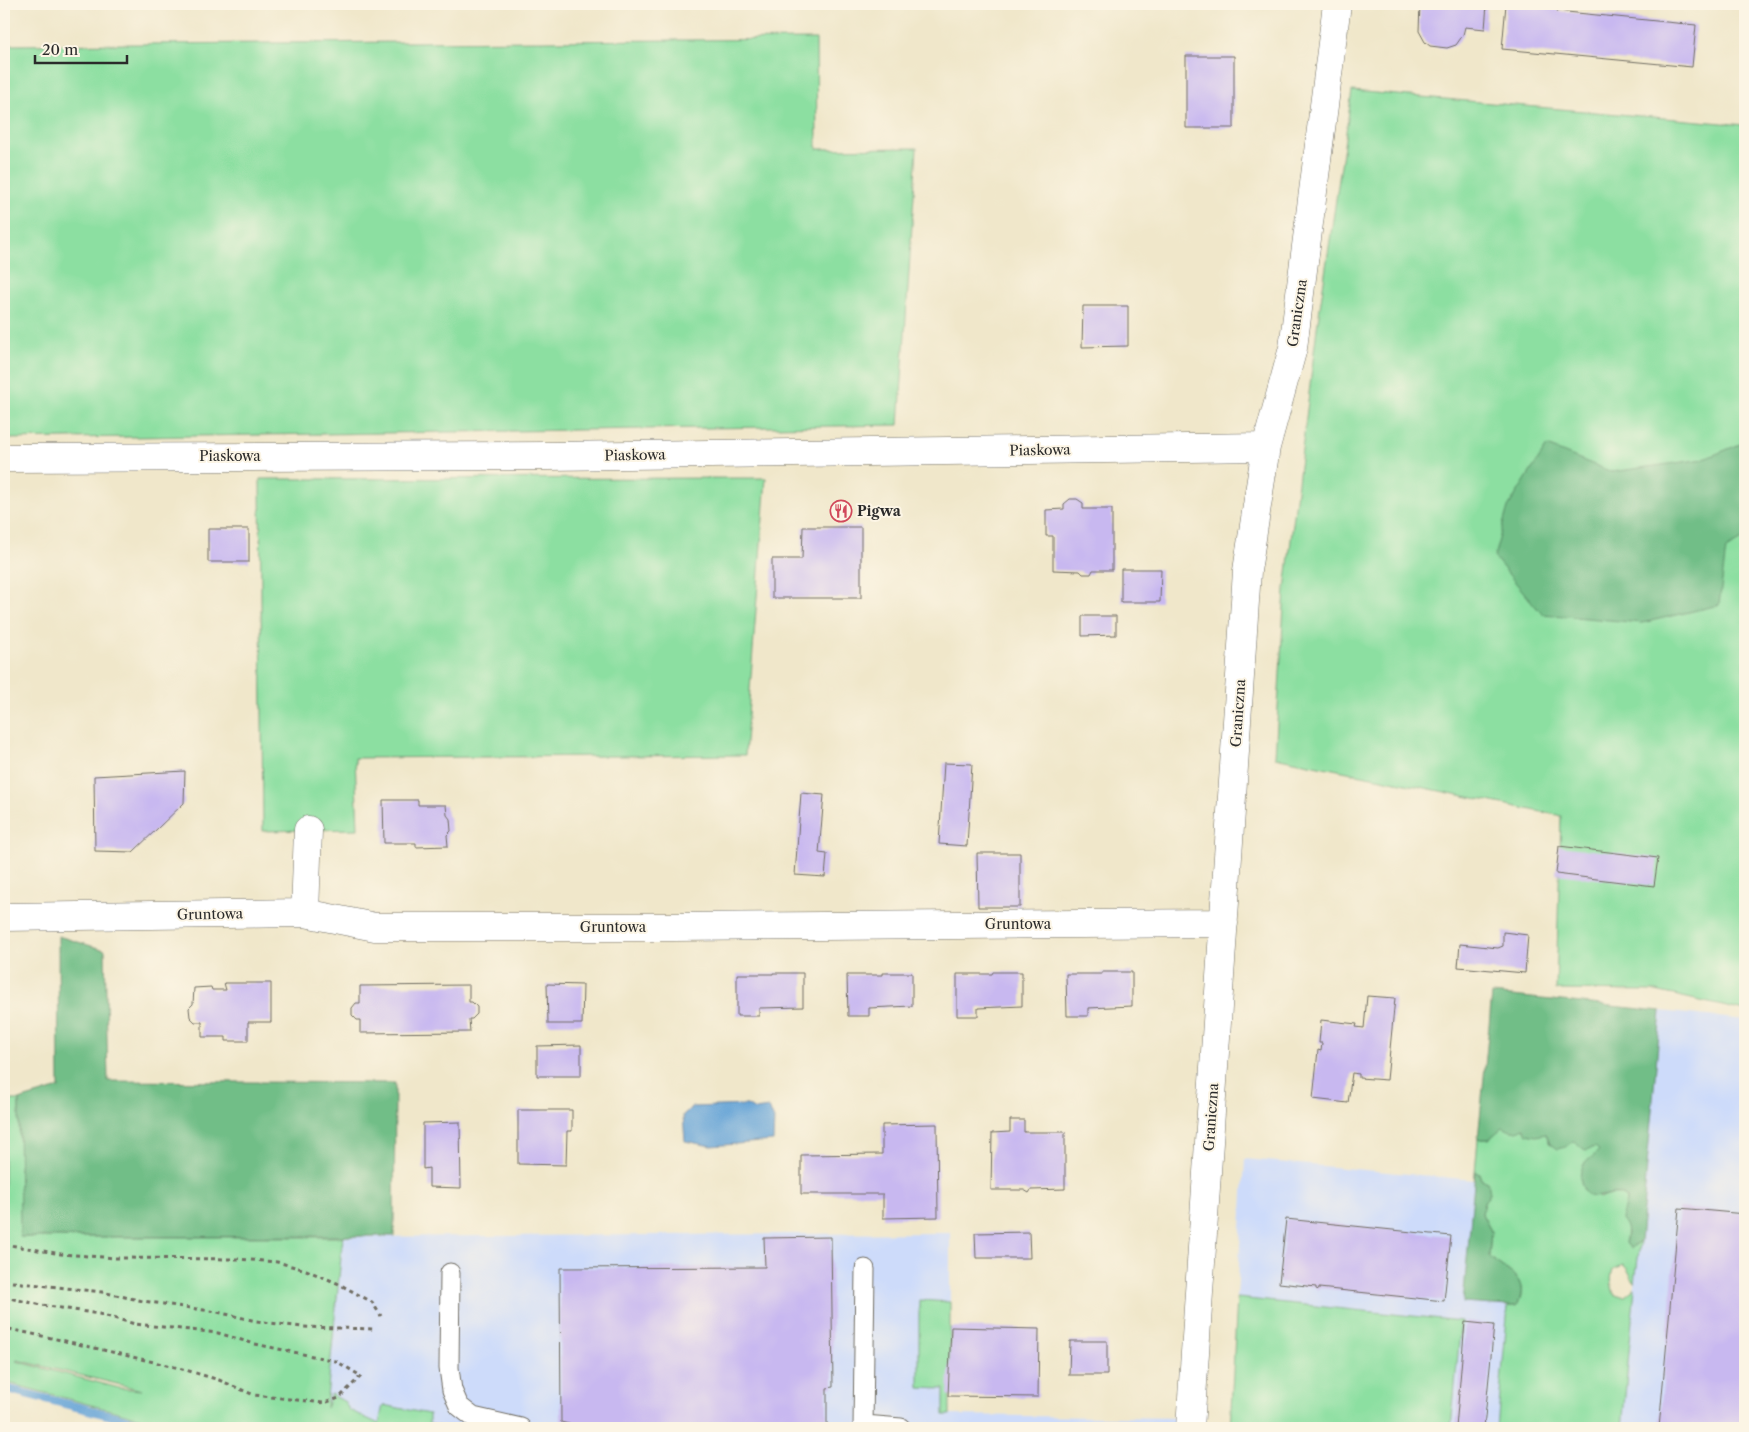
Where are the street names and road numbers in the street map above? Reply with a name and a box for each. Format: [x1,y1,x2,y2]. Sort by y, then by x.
street label: Graniczna [1283,277,1311,348]
street label: Piaskowa [1009,440,1071,460]
street label: Piaskowa [604,445,666,465]
street label: Piaskowa [199,447,261,465]
street label: Graniczna [1227,678,1249,748]
street label: Gruntowa [177,904,244,924]
street label: Gruntowa [985,915,1052,933]
street label: Gruntowa [580,918,647,936]
street label: Graniczna [1200,1082,1222,1152]

